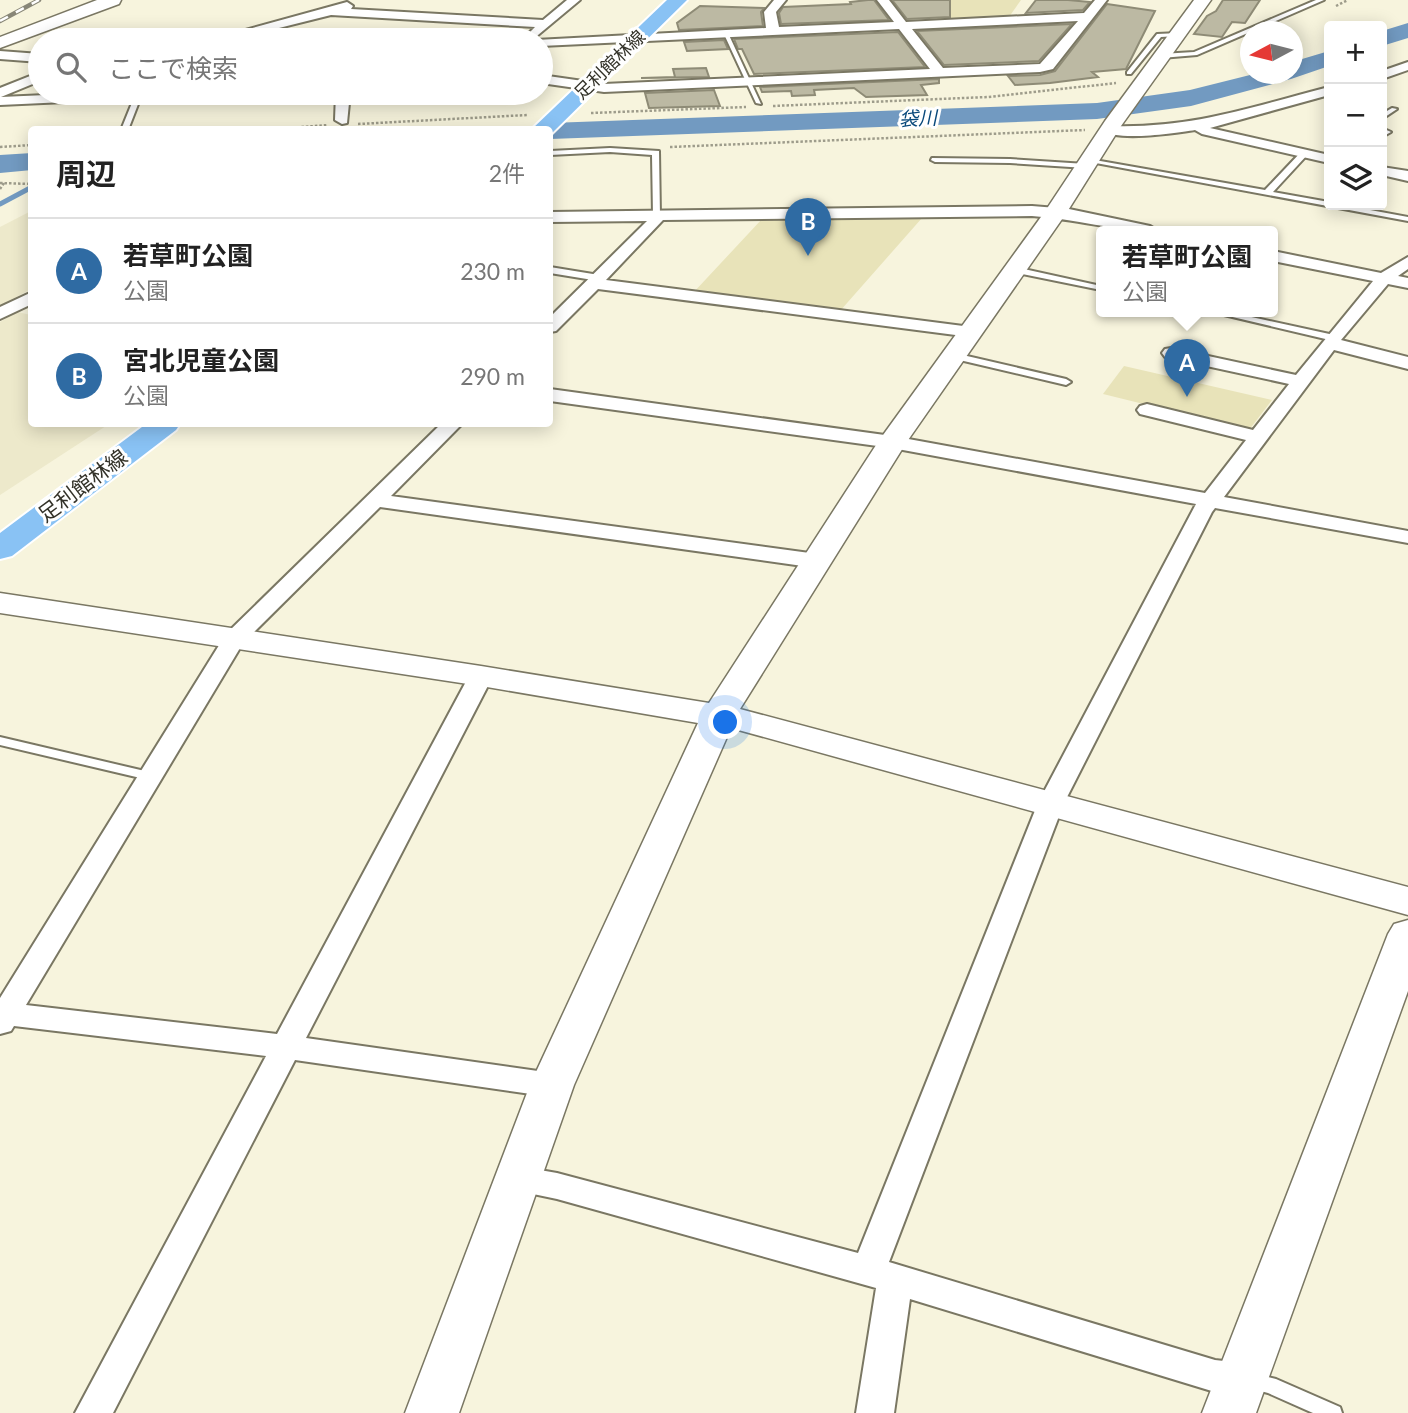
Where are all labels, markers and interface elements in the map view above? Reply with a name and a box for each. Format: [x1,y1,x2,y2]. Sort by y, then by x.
north arrow [1240,21,1303,84]
map controls [1324,21,1387,210]
button: + [1324,21,1387,84]
street label: 足利館林線 [569,25,649,103]
search box [28,28,553,105]
icon: search [52,48,90,86]
text: ここで検索 [108,52,238,84]
button: − [1324,84,1387,147]
water label: 袋川 [899,105,939,130]
button: layers [1324,147,1387,210]
text: 周辺 [56,155,116,191]
text: 2件 [489,159,525,187]
pin: B [785,198,831,256]
popup [1096,226,1278,317]
text: 若草町公園 [123,239,253,271]
text: 若草町公園 [1122,240,1252,272]
text: A [71,257,87,285]
text: 230 m [460,257,525,285]
text: 公園 [123,276,169,304]
text: 公園 [1122,277,1168,305]
pin: A [1164,339,1210,397]
text: 宮北児童公園 [123,344,279,376]
text: B [71,362,87,390]
text: 290 m [460,362,525,390]
text: 公園 [123,381,169,409]
street label: 足利館林線 [33,443,132,526]
your location [708,705,742,739]

